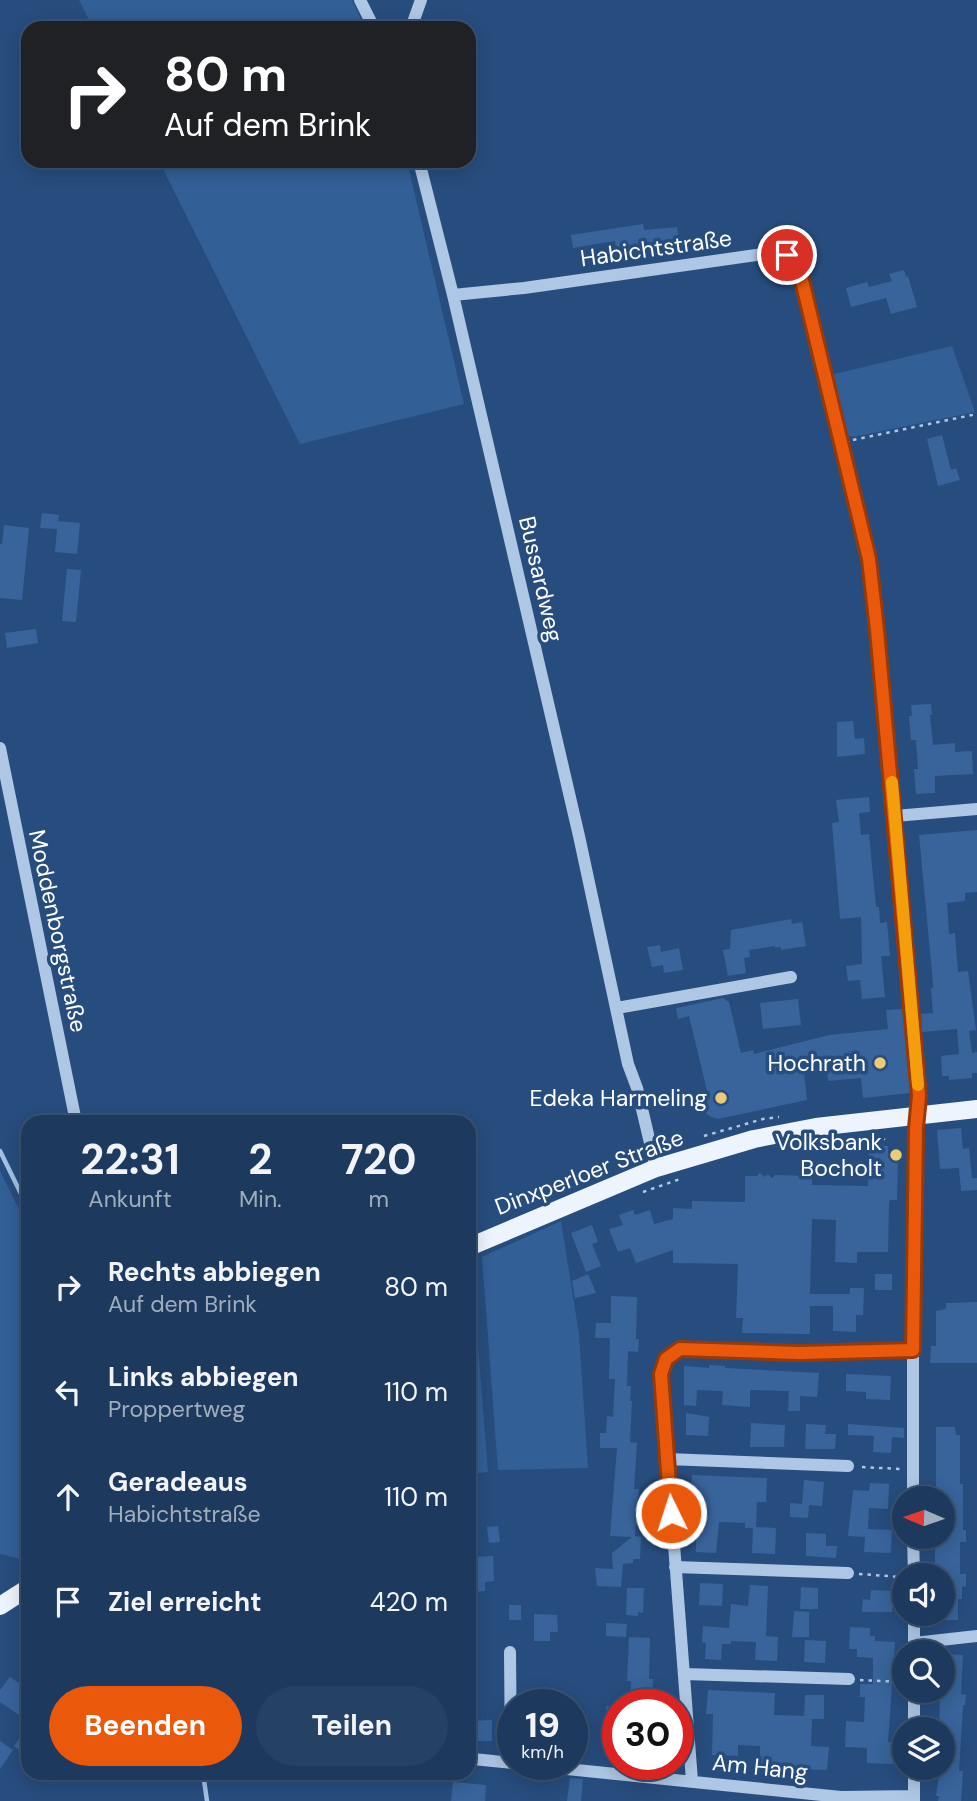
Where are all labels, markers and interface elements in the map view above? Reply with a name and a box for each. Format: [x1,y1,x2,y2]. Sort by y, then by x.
text: 80 m [164,42,287,106]
icon: right [49,49,140,140]
text: Auf dem Brink [164,104,371,146]
street label: Habichtstraße [578,223,734,273]
pin [757,225,817,285]
icon: arrive [768,236,806,274]
street label: Bussardweg [512,513,570,645]
street label: Moddenborgstraße [22,827,94,1035]
place label: Hochrath [767,1048,866,1078]
marker: Hochrath [872,1055,888,1071]
place label: Edeka Harmeling [529,1083,707,1113]
marker: Edeka Harmeling [713,1090,729,1106]
street label: Dinxperloer Straße [490,1122,688,1222]
place label: Volksbank Bocholt [775,1127,882,1183]
text: 22:31 [80,1132,180,1187]
text: 2 [248,1132,272,1187]
text: 720 [341,1132,417,1187]
marker: Volksbank Bocholt [888,1147,904,1163]
text: Ankunft [88,1184,172,1214]
text: Min. [239,1184,282,1214]
text: m [369,1184,389,1214]
text: Rechts abbiegen [108,1255,321,1289]
icon: right [49,1268,87,1306]
text: 80 m [384,1270,448,1304]
text: Auf dem Brink [108,1289,257,1319]
text: Links abbiegen [108,1360,298,1394]
icon: left [49,1373,87,1411]
text: 110 m [384,1375,448,1409]
text: Proppertweg [108,1394,245,1424]
text: Geradeaus [108,1465,248,1499]
position arrow [634,1476,708,1550]
icon: ahead [49,1478,87,1516]
text: 110 m [384,1480,448,1514]
north arrow [892,1486,956,1549]
map controls [892,1486,955,1780]
text: Habichtstraße [108,1499,261,1529]
button: sound [892,1563,955,1626]
icon: arrive [49,1583,87,1621]
text: Ziel erreicht [108,1585,261,1619]
text: 420 m [370,1585,448,1619]
button: search [892,1640,955,1703]
button: Beenden [49,1686,242,1766]
button: Teilen [256,1686,448,1766]
speed limit sign: 30 [602,1689,693,1780]
text: 19 [525,1702,560,1748]
button: layers [892,1717,955,1780]
text: km/h [521,1740,564,1764]
street label: Am Hang [711,1747,810,1787]

